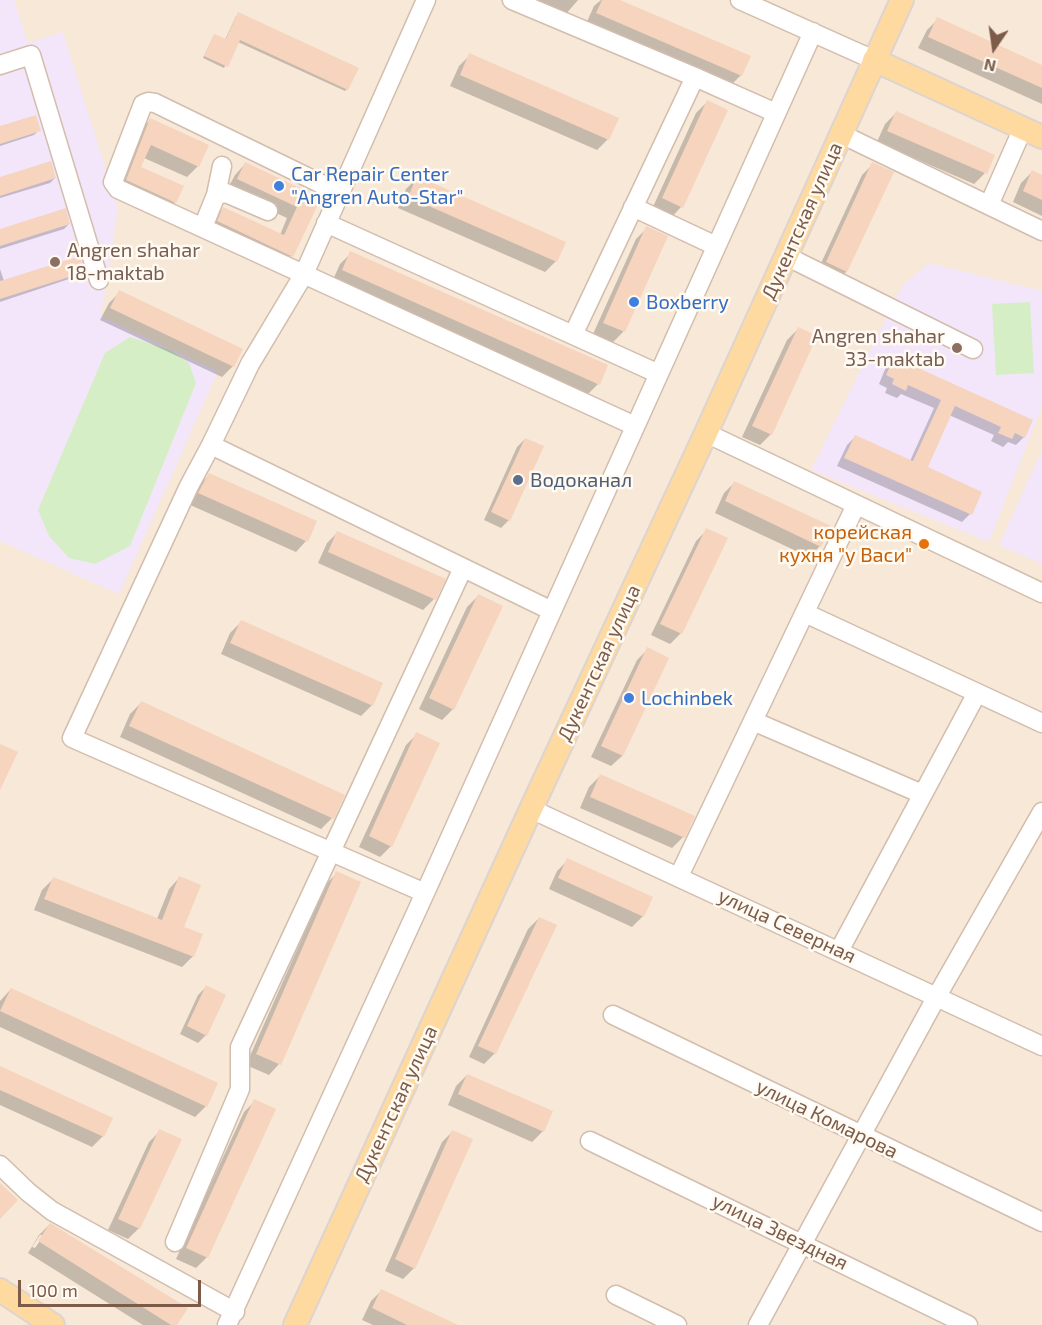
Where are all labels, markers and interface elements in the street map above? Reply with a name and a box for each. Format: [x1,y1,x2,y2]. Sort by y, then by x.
north arrow [964,18,1024,78]
text: N [982,55,998,77]
street label: Дукентская улица [757,139,847,303]
place label: Car Repair Center "Angren Auto-Star" [291,162,463,209]
marker: Car Repair Center "Angren Auto-Star" [272,179,286,193]
place label: Angren shahar 18-maktab [67,238,200,285]
marker: Angren shahar 18-maktab [48,255,62,269]
place label: Boxberry [646,290,729,314]
marker: Boxberry [627,295,641,309]
place label: Angren shahar 33-maktab [812,324,945,371]
marker: Angren shahar 33-maktab [950,341,964,355]
place label: Водоканал [530,468,632,492]
marker: Водоканал [511,473,525,487]
place label: корейская кухня "у Васи" [779,520,912,567]
marker: корейская кухня "у Васи" [917,537,931,551]
street label: Дукентская улица [552,581,646,745]
place label: Lochinbek [641,686,733,710]
marker: Lochinbek [622,691,636,705]
street label: улица Северная [714,884,860,968]
street label: Дукентская улица [349,1022,443,1186]
street label: улица Комарова [752,1074,902,1164]
street label: улица Звездная [708,1189,852,1275]
scale bar [21,1268,204,1306]
text: 100 m [29,1279,78,1301]

